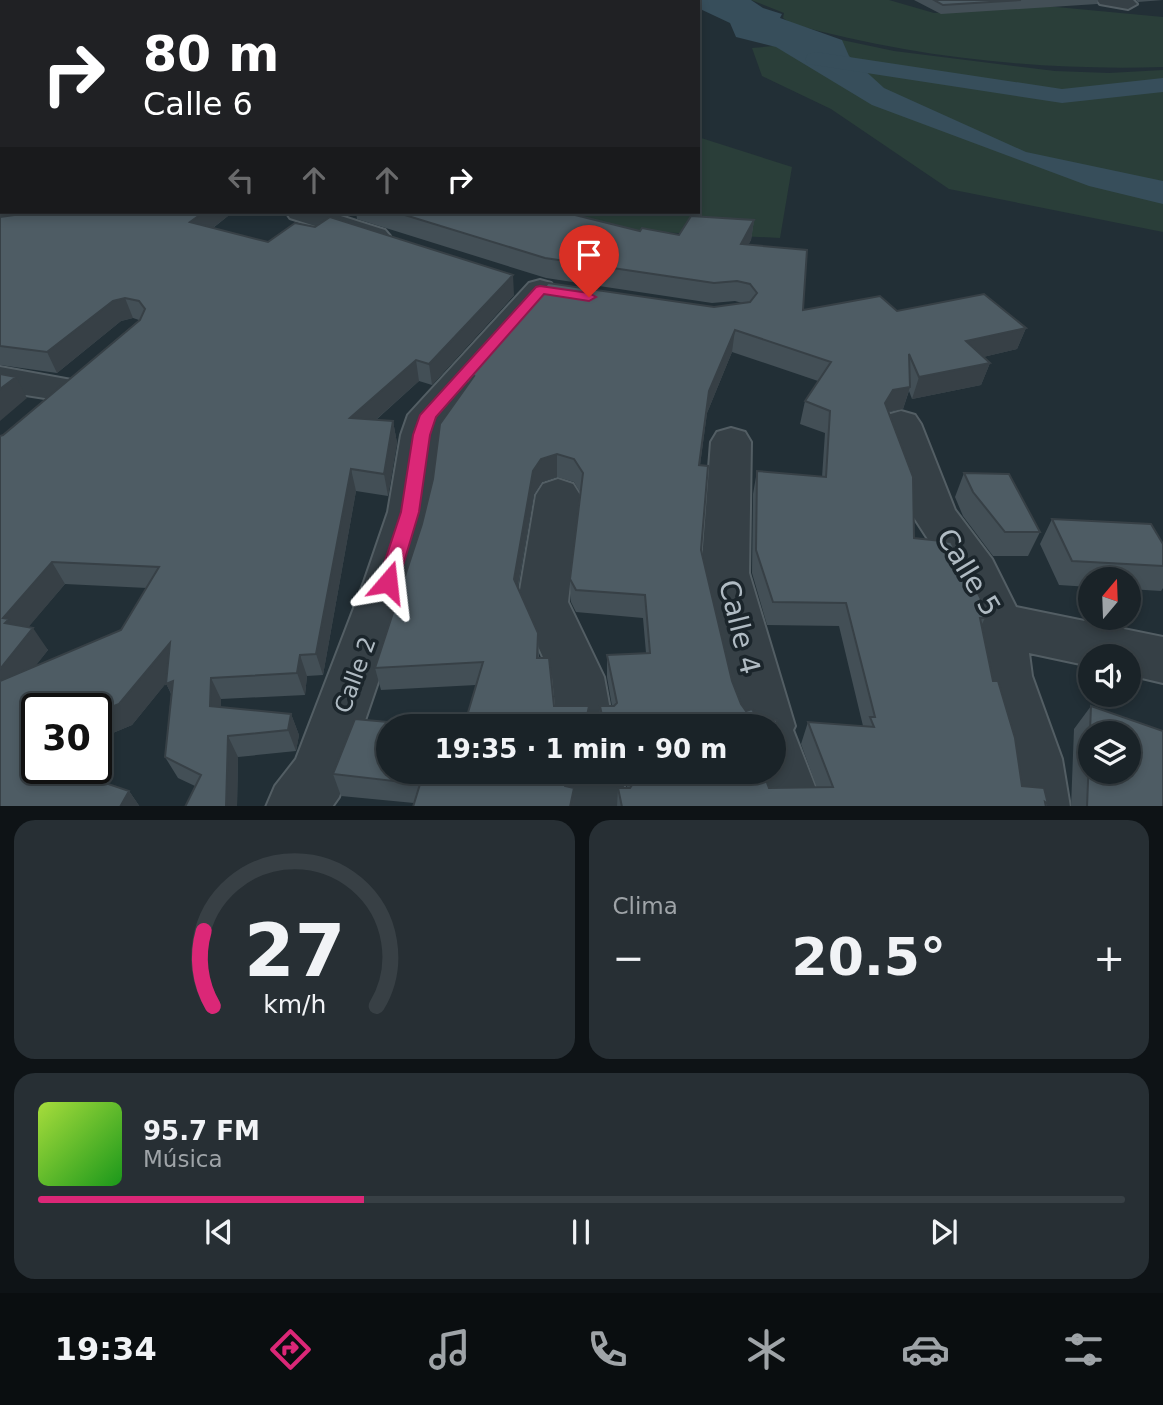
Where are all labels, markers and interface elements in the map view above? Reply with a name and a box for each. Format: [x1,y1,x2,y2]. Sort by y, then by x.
text: 80 m [143,26,279,83]
icon: right [28,28,119,119]
text: Calle 6 [143,85,253,123]
icon: left [222,161,260,199]
icon: ahead [295,161,333,199]
icon: ahead [368,161,406,199]
icon: right [441,161,479,199]
pin [559,225,619,297]
icon: arrive [570,236,608,274]
street label: Calle 5 [930,523,1007,622]
position arrow [351,545,425,619]
north arrow [1078,567,1141,630]
map controls [1078,567,1141,784]
street label: Calle 4 [712,576,767,678]
street label: Calle 2 [329,633,381,717]
button: sound [1078,644,1141,707]
speed limit sign: 30 [21,693,112,784]
button: layers [1078,721,1141,784]
text: 19:35 · 1 min · 90 m [435,734,727,764]
text: Clima [613,893,678,919]
text: 27 [244,908,345,993]
text: 20.5° [792,927,946,987]
text: − [613,936,644,980]
text: + [1093,936,1125,980]
text: km/h [263,989,326,1018]
text: 95.7 FM [143,1116,260,1146]
text: Música [143,1146,223,1172]
icon: previous [200,1213,238,1251]
icon: pause [562,1213,600,1251]
icon: next [925,1213,963,1251]
icon: directions [266,1325,315,1374]
icon: music [425,1325,474,1374]
icon: phone [583,1325,632,1374]
icon: climate [742,1325,791,1374]
icon: car [901,1325,950,1374]
icon: filters [1059,1325,1108,1374]
text: 19:34 [55,1330,157,1368]

